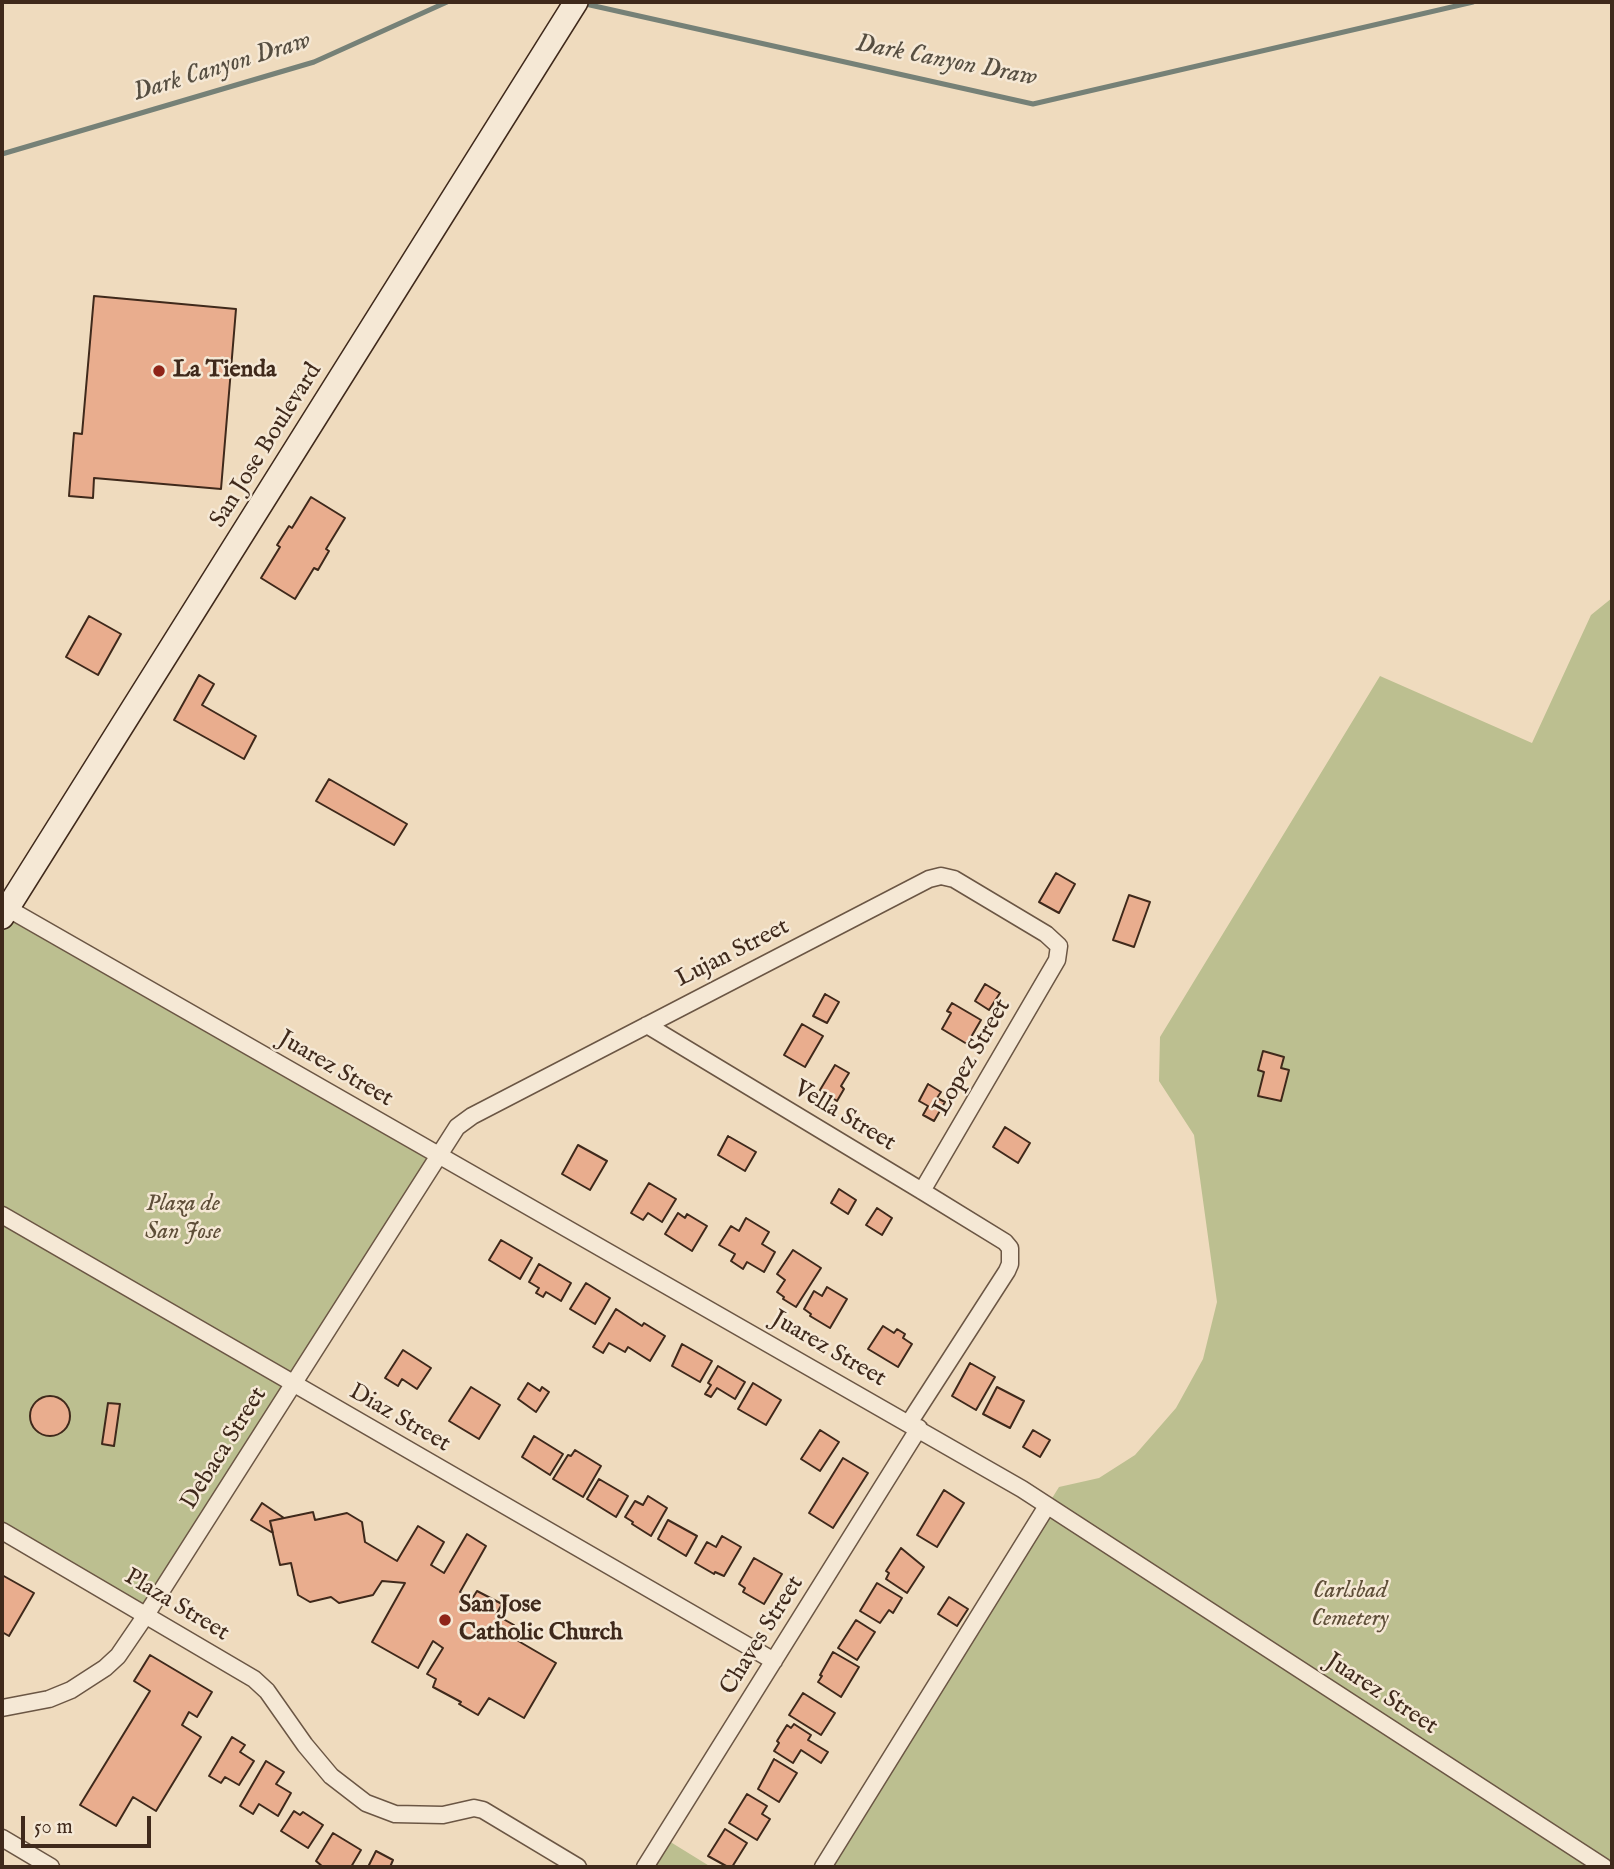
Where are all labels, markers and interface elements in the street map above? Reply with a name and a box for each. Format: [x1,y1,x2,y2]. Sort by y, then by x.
water label: Dark Canyon Draw [130,26,314,110]
water label: Dark Canyon Draw [853,29,1039,95]
place label: La Tienda [173,357,276,385]
street label: San Jose Boulevard [205,358,329,534]
marker: La Tienda [151,363,167,379]
street label: Lujan Street [672,913,794,995]
street label: Lopez Street [928,994,1018,1122]
street label: Juarez Street [272,1026,398,1114]
street label: Vella Street [788,1075,900,1159]
park label: Plaza de San Jose [145,1191,221,1247]
street label: Juarez Street [765,1306,891,1394]
street label: Diaz Street [343,1379,455,1459]
street label: Debaca Street [176,1382,274,1516]
street label: Plaza Street [118,1563,234,1649]
street label: Chaves Street [715,1571,811,1701]
park label: Carlsbad Cemetery [1311,1578,1389,1634]
place label: San Jose Catholic Church [459,1592,623,1648]
marker: San Jose Catholic Church [437,1612,453,1628]
street label: Juarez Street [1320,1648,1442,1742]
scale bar [24,1802,154,1846]
text: 50 m [34,1814,73,1841]

